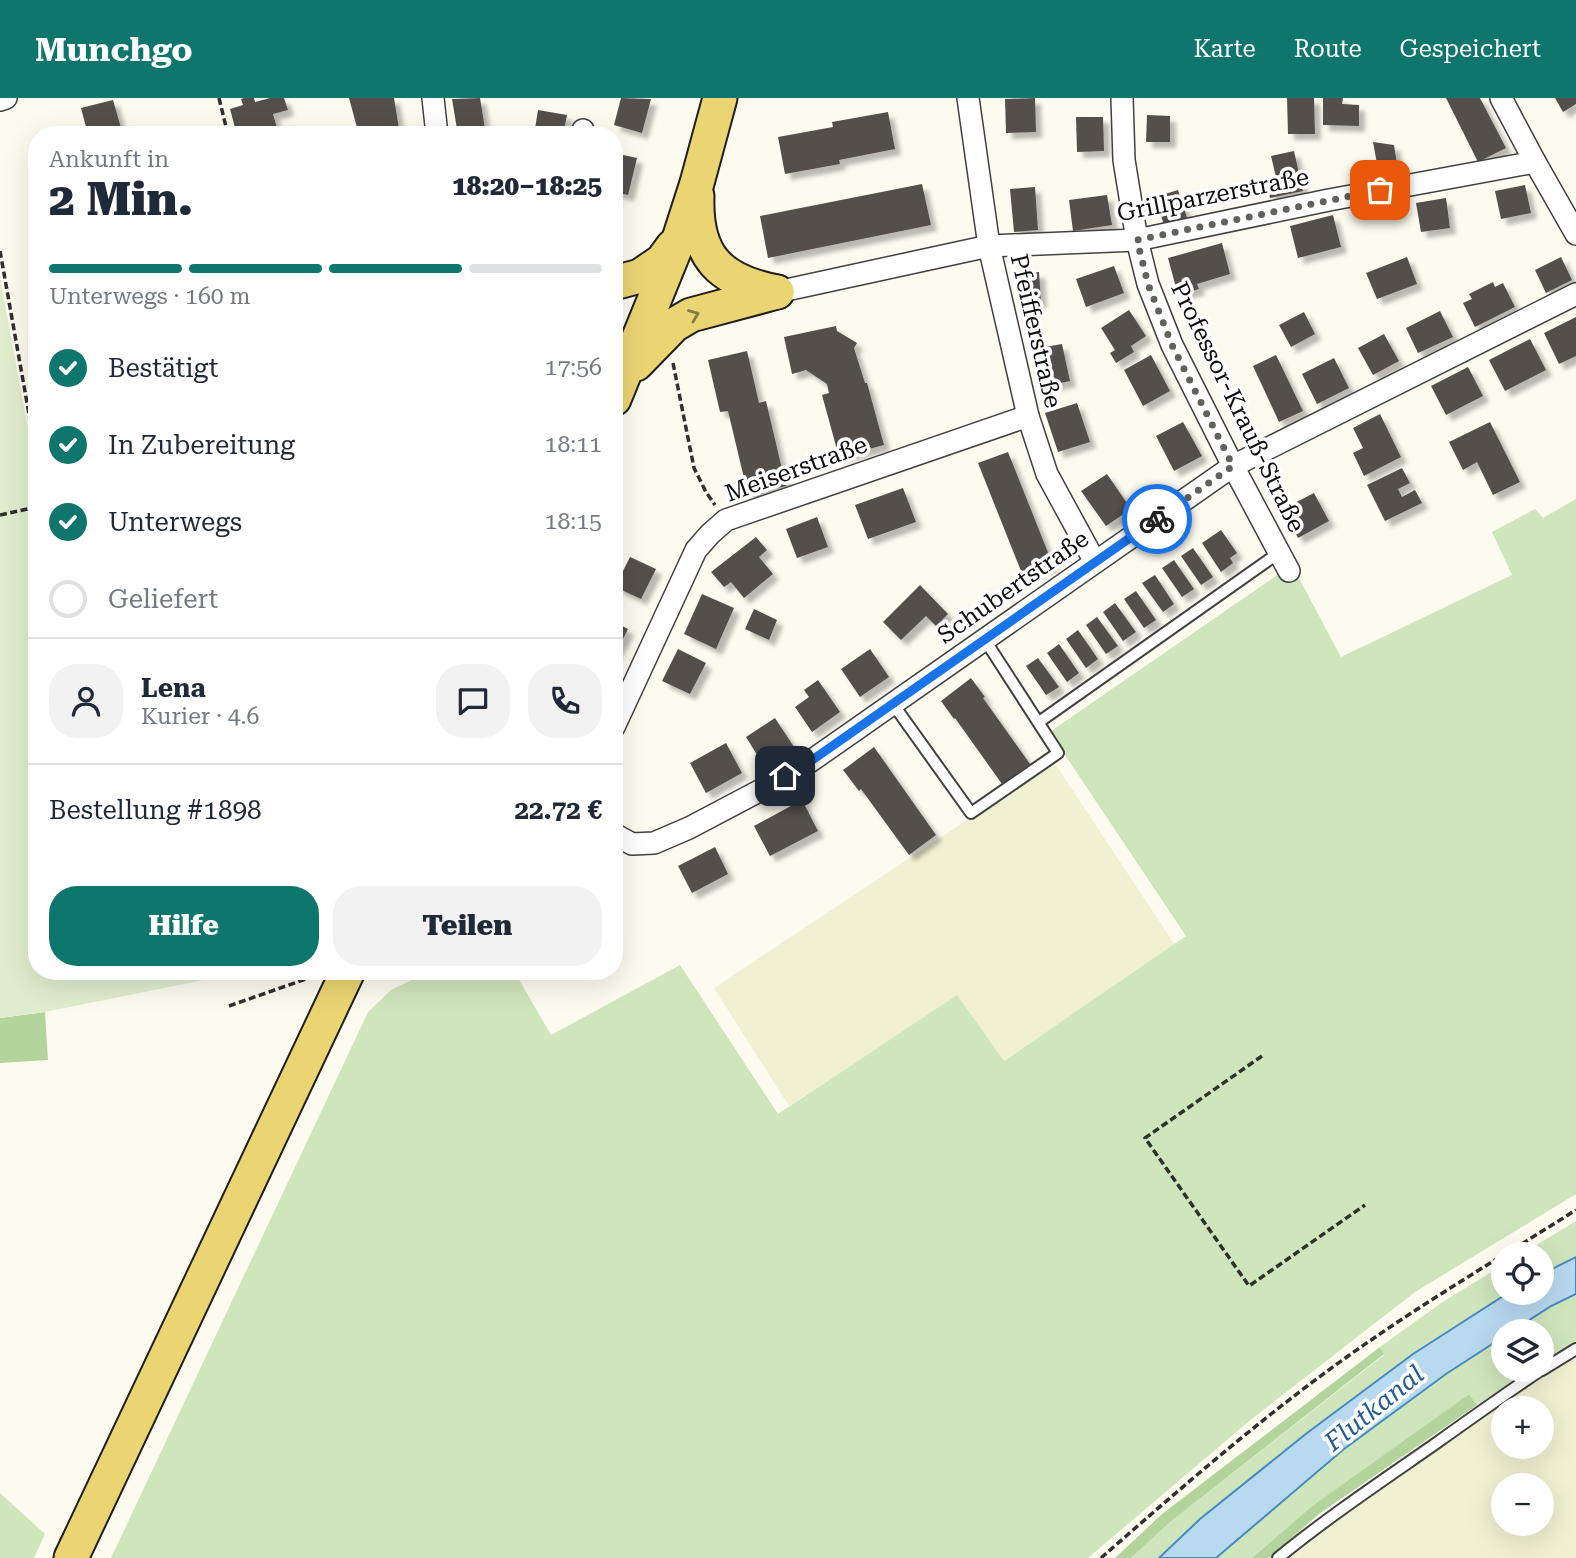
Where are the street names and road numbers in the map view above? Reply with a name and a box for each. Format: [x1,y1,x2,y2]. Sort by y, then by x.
street label: Grillparzerstraße [1115,163,1311,227]
street label: Pfeifferstraße [1005,251,1067,411]
street label: Professor-Krauß-Straße [1165,277,1311,537]
street label: Meiserstraße [721,430,871,508]
street label: Schubertstraße [932,525,1094,649]

